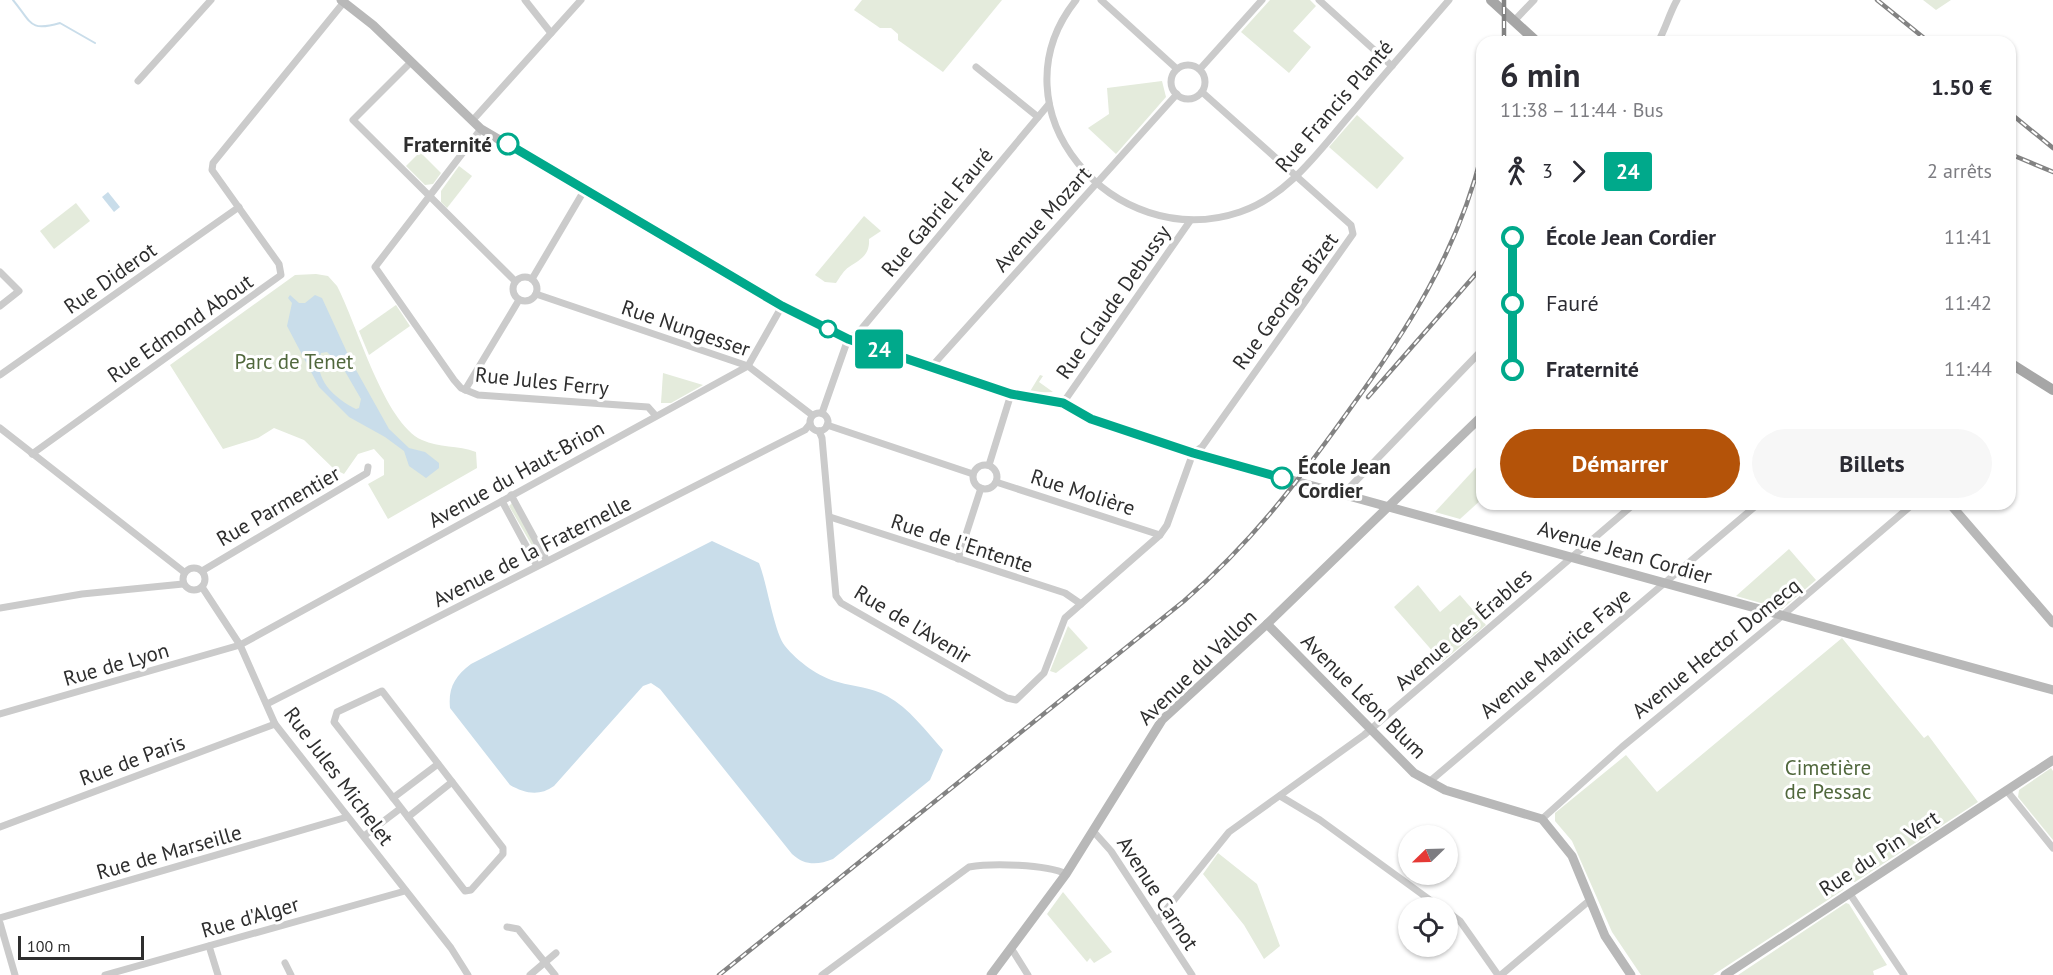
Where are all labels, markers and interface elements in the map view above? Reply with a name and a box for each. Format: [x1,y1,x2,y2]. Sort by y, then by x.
street label: Rue Francis Planté [1269,34,1399,178]
text: 6 min [1500,53,1581,96]
text: 1.50 € [1931,73,1992,101]
text: 11:38 – 11:44 · Bus [1500,97,1664,123]
place label: Fraternité [403,131,492,158]
marker: Fraternité [497,133,519,155]
street label: Rue Gabriel Fauré [875,142,999,282]
icon: walk [1500,155,1533,188]
icon: forward [1562,155,1595,188]
text: 3 [1542,158,1553,184]
text: 24 [1616,158,1640,185]
text: 2 arrêts [1927,158,1992,184]
street label: Avenue Mozart [987,160,1097,278]
street label: Rue Claude Debussy [1050,220,1176,384]
text: École Jean Cordier [1546,223,1716,251]
text: 11:41 [1944,224,1992,250]
street label: Rue Georges Bizet [1226,227,1344,375]
street label: Rue Diderot [59,236,161,320]
street label: Rue Edmond About [102,268,258,388]
text: Fauré [1546,289,1599,317]
text: 11:42 [1944,290,1992,316]
street label: Rue Nungesser [618,293,754,363]
unlabelled marker [819,320,837,338]
line badge: 24 [852,330,906,368]
text: 24 [867,336,891,363]
park label: Parc de Tenet [235,348,353,375]
text: Fraternité [1546,355,1639,383]
text: 11:44 [1944,356,1992,382]
street label: Rue Jules Ferry [474,361,610,401]
street label: Avenue du Haut-Brion [423,414,609,534]
button: Démarrer [1500,429,1740,498]
button: Billets [1752,429,1992,498]
place label: École Jean Cordier [1298,453,1391,504]
street label: Rue Parmentier [211,460,345,552]
street label: Rue Molière [1027,462,1139,522]
marker: École Jean Cordier [1271,467,1293,489]
street label: Avenue de la Fraternelle [428,489,636,613]
street label: Rue de l'Entente [888,507,1036,579]
street label: Avenue Jean Cordier [1535,514,1715,590]
street label: Avenue des Érables [1389,562,1537,696]
street label: Avenue Hector Domecq [1626,572,1806,724]
street label: Rue de l'Avenir [849,578,977,670]
street label: Avenue Maurice Faye [1474,582,1636,724]
street label: Avenue du Vallon [1132,603,1262,731]
street label: Avenue Léon Blum [1296,628,1432,764]
street label: Rue de Lyon [60,636,172,692]
street label: Rue Jules Michelet [278,701,400,851]
street label: Rue de Paris [75,728,189,792]
park label: Cimetière de Pessac [1785,754,1871,805]
street label: Rue du Pin Vert [1814,804,1944,902]
street label: Rue de Marseille [93,818,245,886]
north arrow [1398,825,1458,885]
map controls [1398,825,1458,957]
street label: Avenue Carnot [1111,831,1205,955]
street label: Rue d'Alger [198,890,302,944]
button: locate [1398,897,1458,957]
scale bar [18,933,144,960]
text: 100 m [27,936,70,956]

